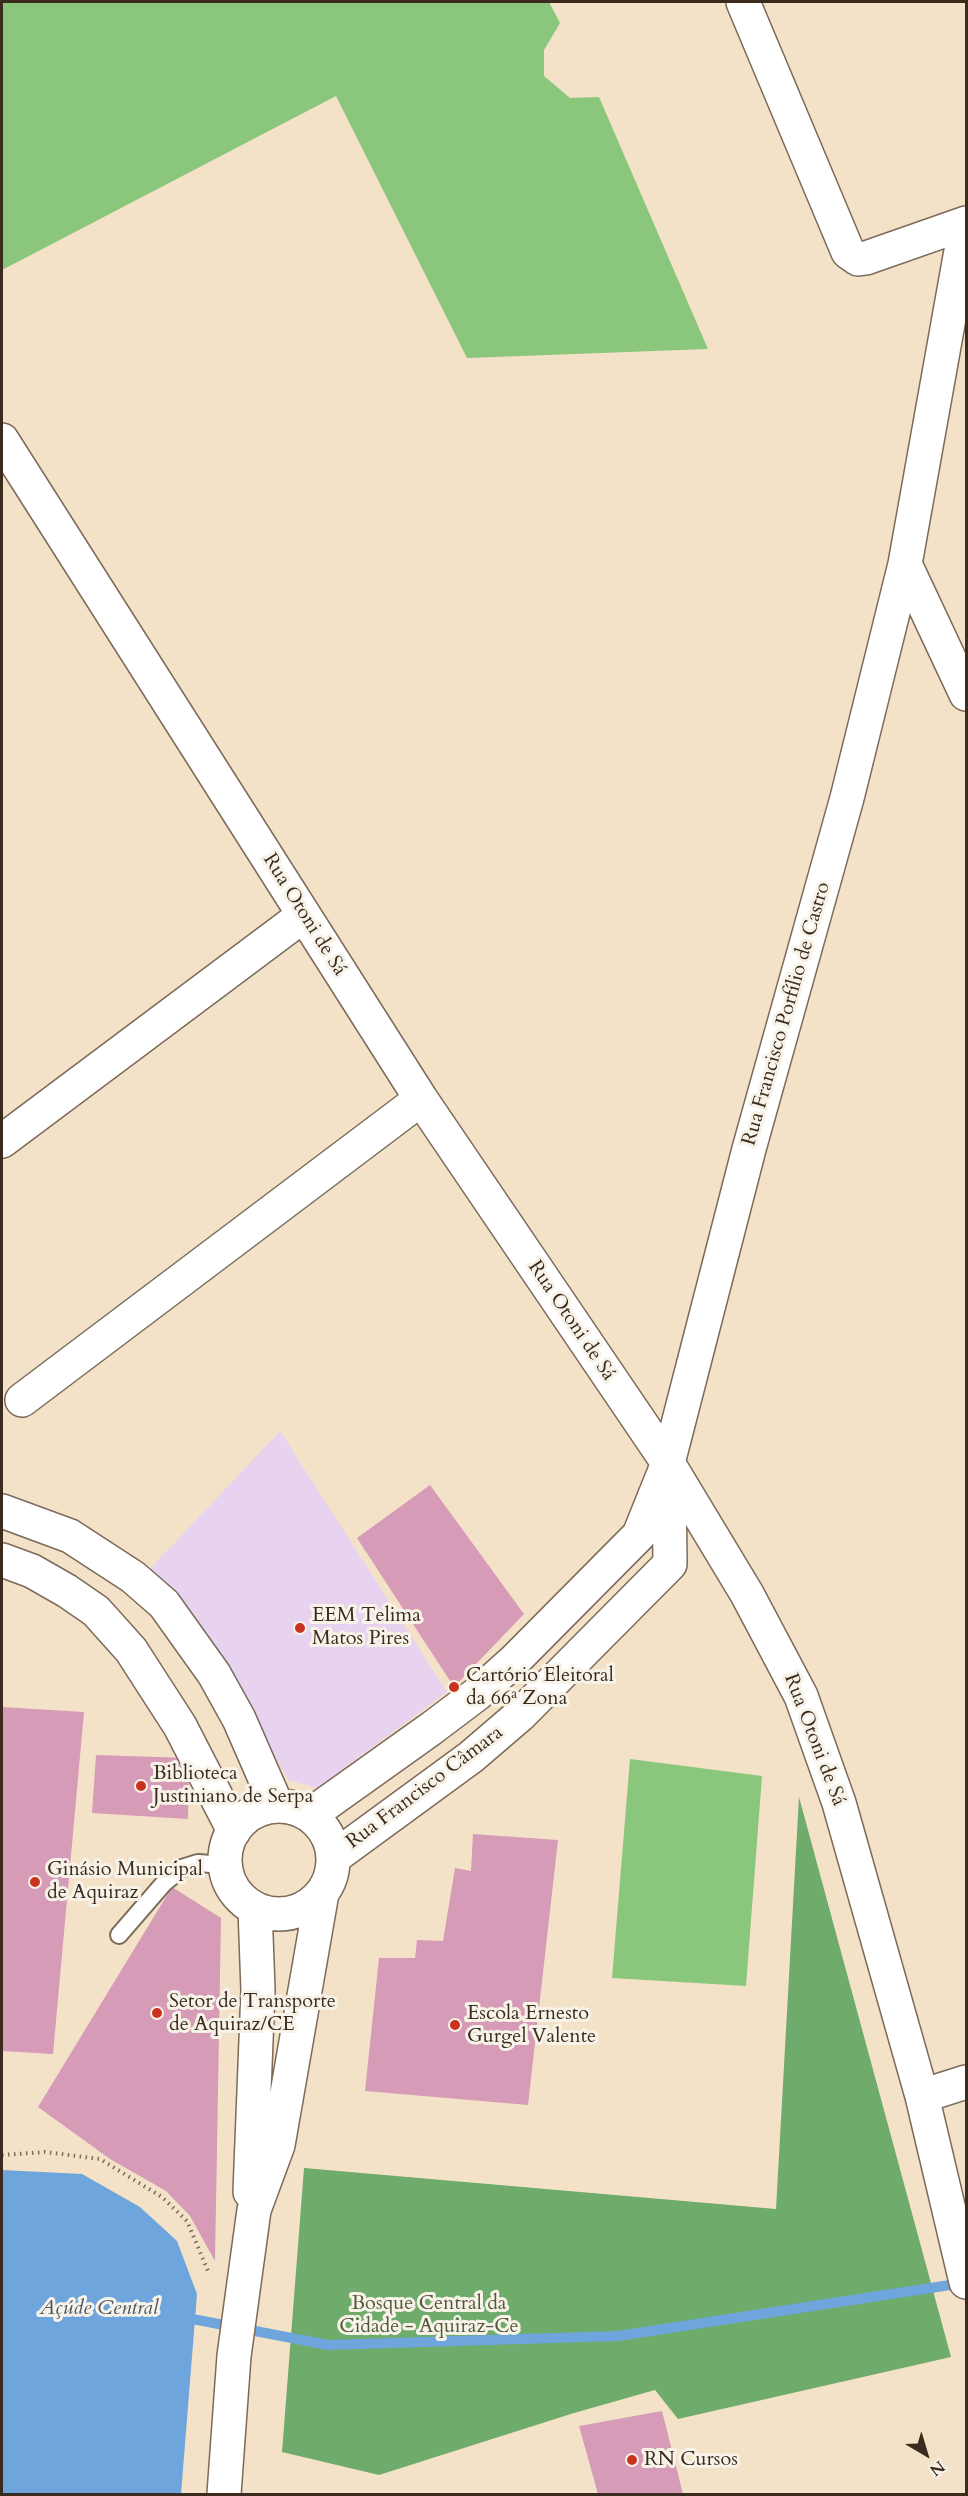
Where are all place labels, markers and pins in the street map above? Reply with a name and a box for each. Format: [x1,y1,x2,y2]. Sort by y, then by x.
place label: EEM Telima Matos Pires [312,1604,421,1651]
marker: EEM Telima Matos Pires [293,1621,307,1635]
place label: Cartório Eleitoral da 66ª Zona [466,1664,614,1711]
marker: Cartório Eleitoral da 66ª Zona [447,1680,461,1694]
place label: Biblioteca Justiniano de Serpa [153,1762,313,1809]
marker: Biblioteca Justiniano de Serpa [134,1779,148,1793]
place label: Ginásio Municipal de Aquiraz [47,1858,203,1905]
marker: Ginásio Municipal de Aquiraz [28,1875,42,1889]
place label: Setor de Transporte de Aquiraz/CE [169,1990,336,2037]
place label: Escola Ernesto Gurgel Valente [467,2002,596,2049]
marker: Setor de Transporte de Aquiraz/CE [150,2006,164,2020]
marker: Escola Ernesto Gurgel Valente [448,2018,462,2032]
place label: RN Cursos [644,2448,738,2472]
marker: RN Cursos [625,2453,639,2467]

